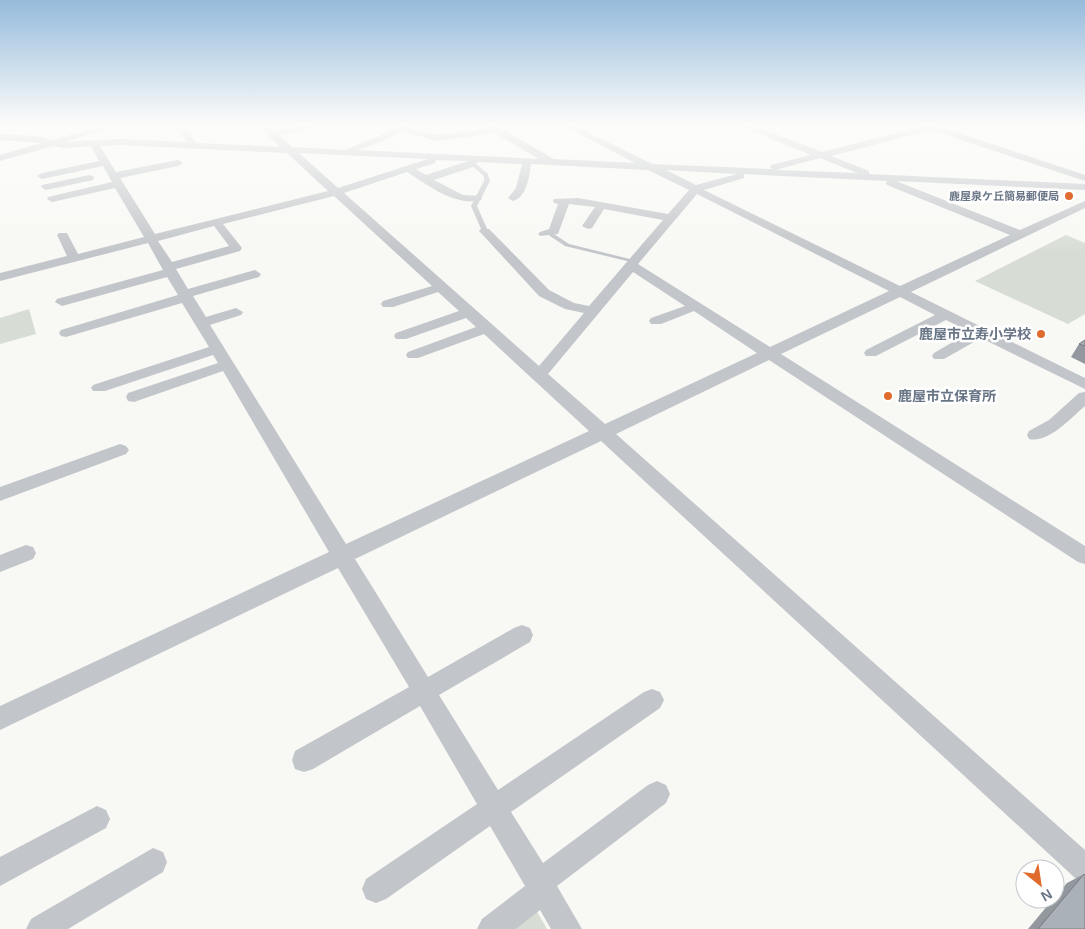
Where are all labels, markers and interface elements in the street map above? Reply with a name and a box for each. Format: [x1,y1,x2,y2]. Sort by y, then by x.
place label: 鹿屋泉ケ丘簡易郵便局 [949,190,1059,202]
marker: 鹿屋泉ケ丘簡易郵便局 [1063,190,1075,202]
place label: 鹿屋市立寿小学校 [919,326,1031,342]
marker: 鹿屋市立寿小学校 [1035,328,1047,340]
place label: 鹿屋市立保育所 [898,388,996,404]
marker: 鹿屋市立保育所 [882,390,894,402]
north arrow [1015,859,1065,909]
text: N [1038,886,1055,905]

